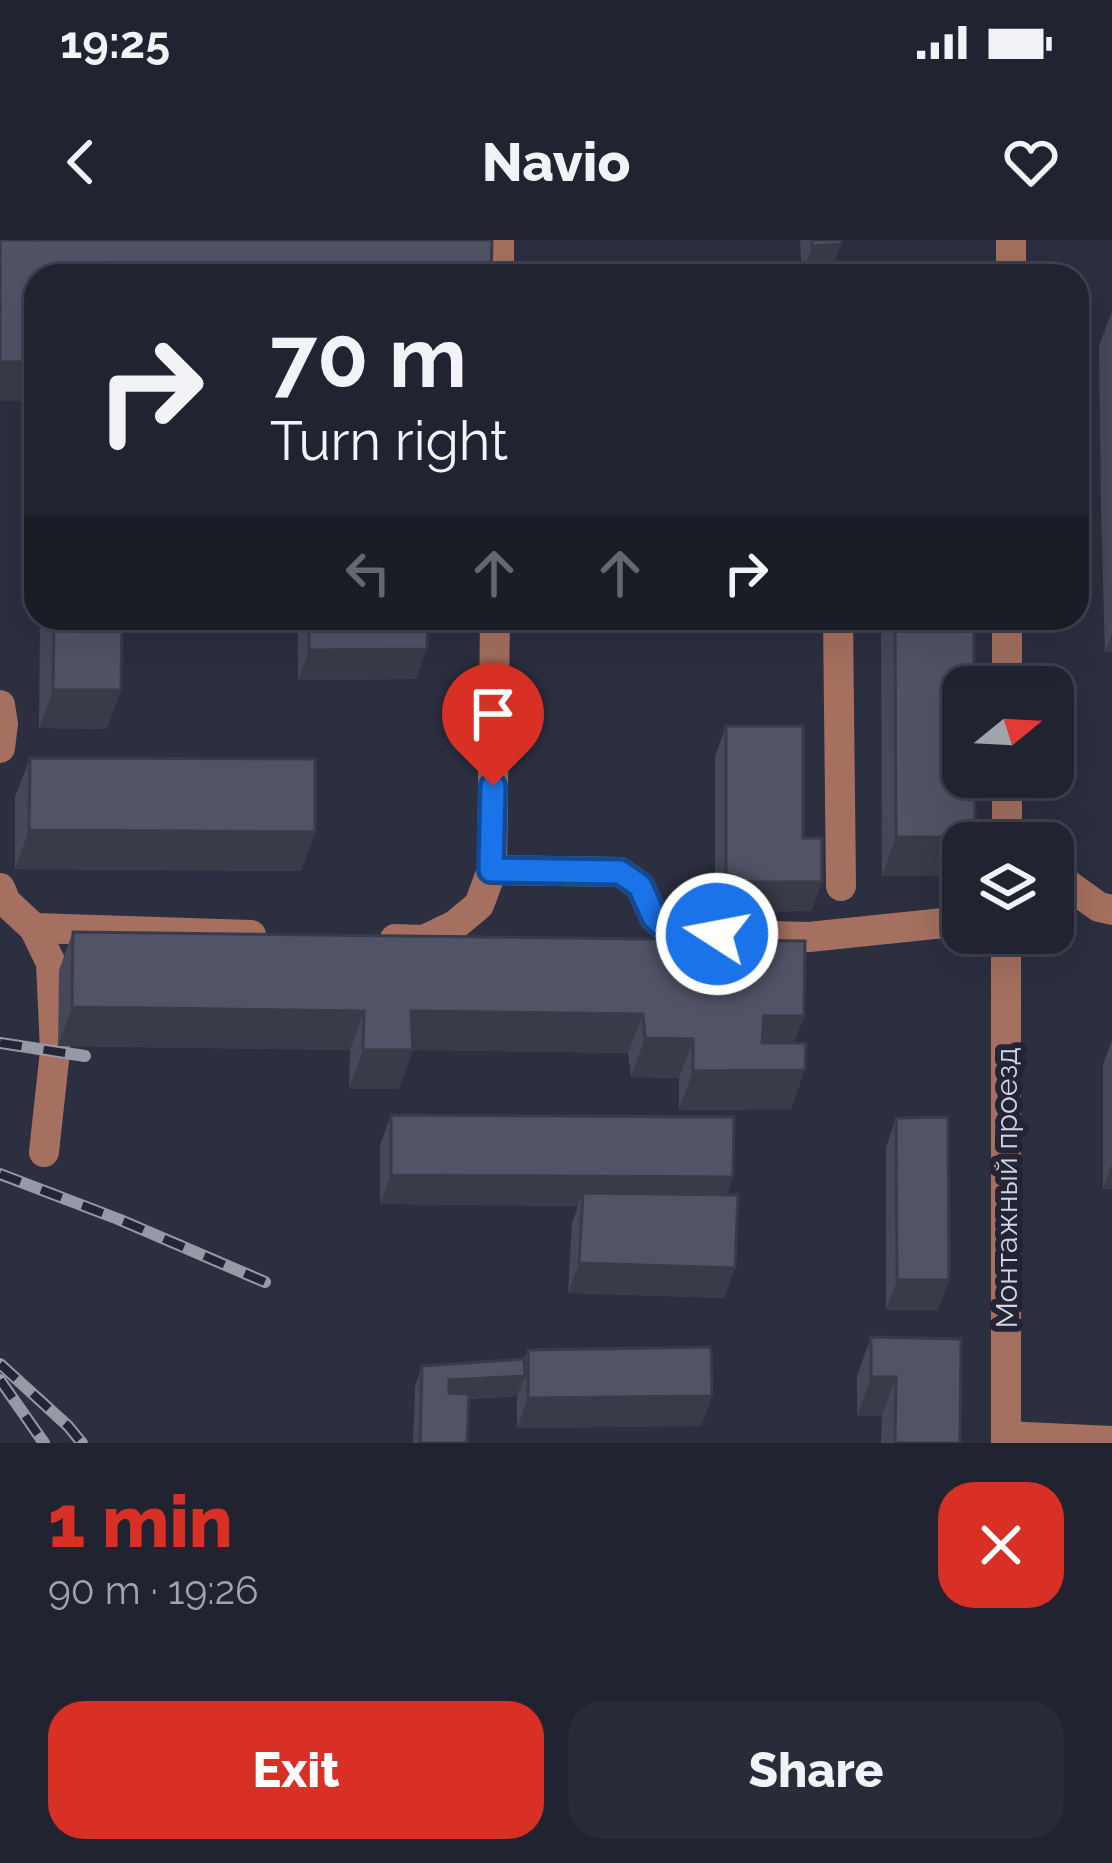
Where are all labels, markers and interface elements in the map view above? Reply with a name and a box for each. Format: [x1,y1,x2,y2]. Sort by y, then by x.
text: 19:25 [60,16,170,69]
icon: back [48,129,114,195]
icon: heart [998,129,1064,195]
text: Navio [482,130,630,194]
text: 70 m [270,308,467,407]
icon: right [72,312,228,468]
text: Turn right [270,409,508,473]
icon: left [335,540,401,606]
icon: ahead [461,540,527,606]
icon: ahead [587,540,653,606]
icon: right [713,540,779,606]
pin [442,663,544,786]
north arrow [942,666,1074,798]
map controls [942,666,1074,954]
icon: arrive [460,681,526,747]
button: layers [942,822,1074,954]
position arrow [654,871,780,997]
street label: Монтажный проезд [989,1047,1024,1329]
text: 1 min [48,1479,233,1564]
button: close [938,1482,1064,1608]
text: 90 m · 19:26 [48,1567,258,1613]
button: Exit [48,1701,544,1839]
button: Share [568,1701,1064,1839]

